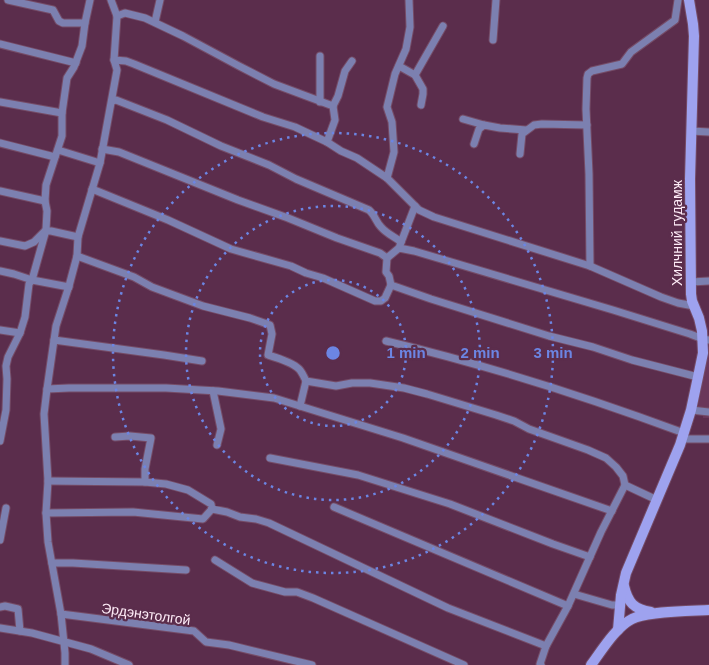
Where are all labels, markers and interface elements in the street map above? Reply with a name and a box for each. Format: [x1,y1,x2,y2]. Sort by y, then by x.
street label: Хилчний гудамж [669,179,685,286]
centre of rings [324,344,342,362]
text: 1 min [386,344,426,361]
text: 2 min [460,344,500,361]
text: 3 min [533,344,573,361]
street label: Эрдэнэтолгой [100,600,192,628]

